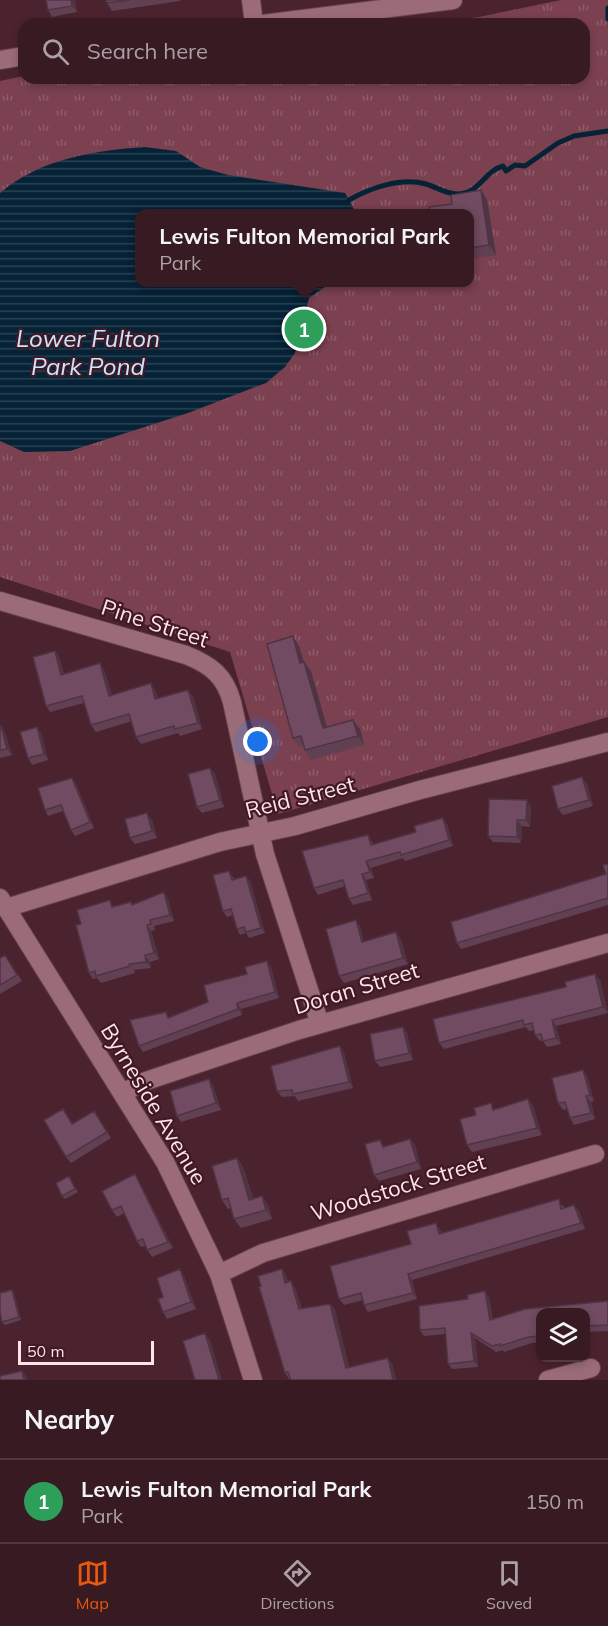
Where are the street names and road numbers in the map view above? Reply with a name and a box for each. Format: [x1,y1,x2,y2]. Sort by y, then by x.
street label: Pine Street [98,593,212,654]
street label: Reid Street [242,770,358,824]
street label: Doran Street [290,956,422,1020]
street label: Byrneside Avenue [95,1018,213,1190]
street label: Woodstock Street [307,1147,489,1227]

